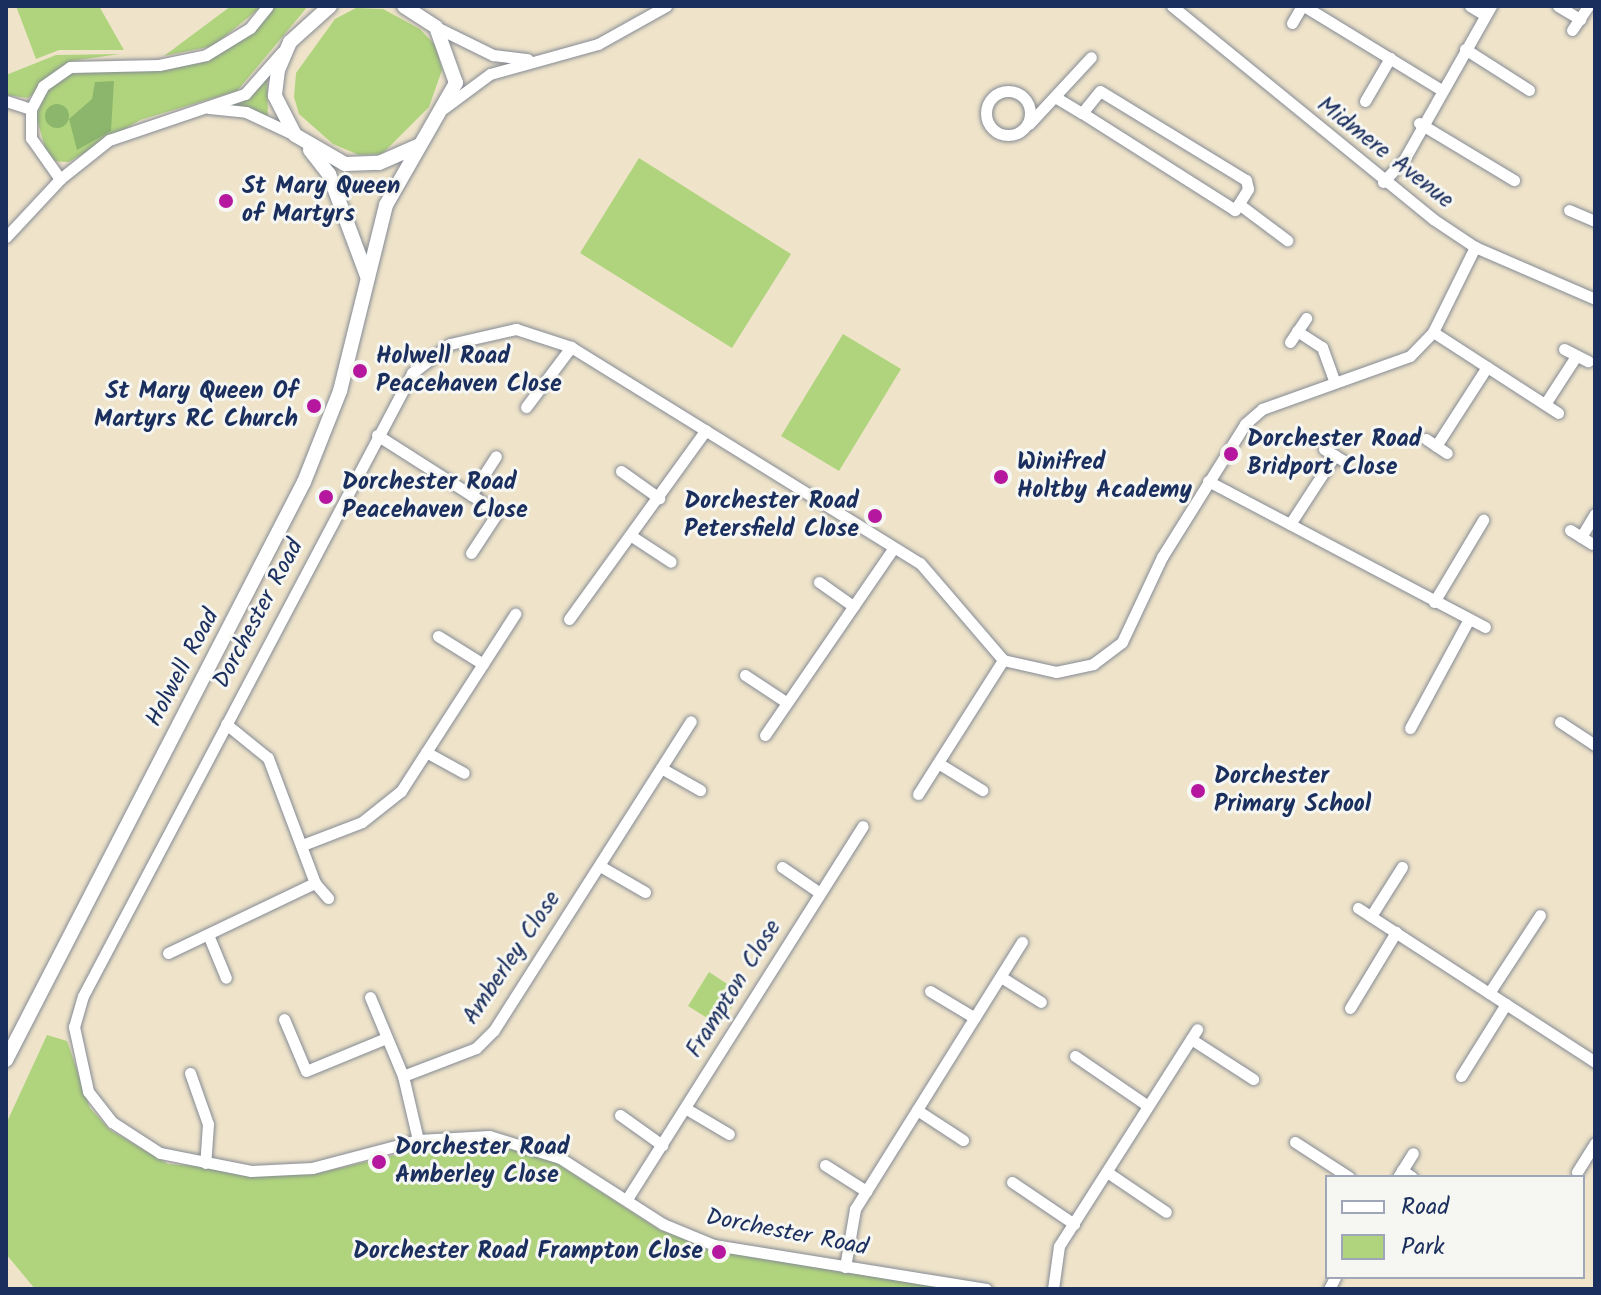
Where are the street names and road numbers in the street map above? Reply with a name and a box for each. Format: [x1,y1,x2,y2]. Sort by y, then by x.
street label: Midmere Avenue [1311,91,1459,215]
street label: Dorchester Road [208,535,310,693]
street label: Holwell Road [140,604,226,732]
street label: Amberley Close [457,886,567,1030]
street label: Frampton Close [680,915,788,1063]
street label: Dorchester Road [703,1203,871,1263]

